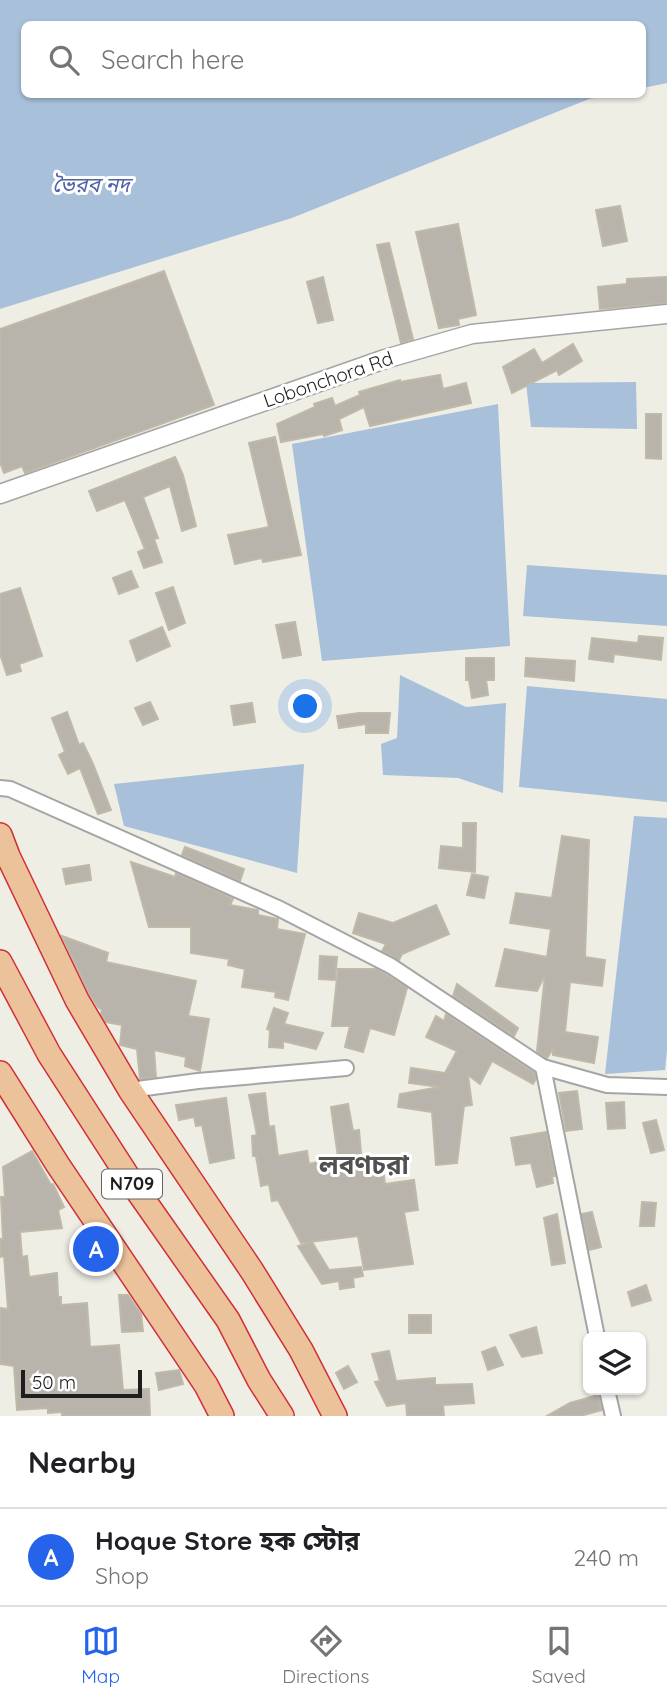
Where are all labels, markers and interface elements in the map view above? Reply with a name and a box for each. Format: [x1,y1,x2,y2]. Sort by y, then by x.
search box [21,21,646,98]
icon: search [45,41,83,79]
text: Search here [101,43,245,76]
water label: ভৈরব নদ [52,171,134,197]
street label: Lobonchora Rd [260,346,396,412]
your location [288,689,322,723]
district label: লবণচরা [318,1148,410,1181]
road number: N709 [102,1170,162,1198]
pin: A [73,1223,119,1275]
map controls [583,1332,646,1395]
button: layers [583,1332,646,1395]
scale bar [21,1367,142,1399]
text: 50 m [32,1370,76,1394]
text: Nearby [28,1443,136,1481]
text: Hoque Store হক স্টোর [95,1524,360,1557]
text: A [44,1543,58,1572]
text: 240 m [574,1543,639,1572]
text: Shop [95,1561,149,1590]
tab: Map [81,1622,120,1688]
tab: Directions [282,1622,369,1688]
tab: Saved [532,1622,586,1688]

